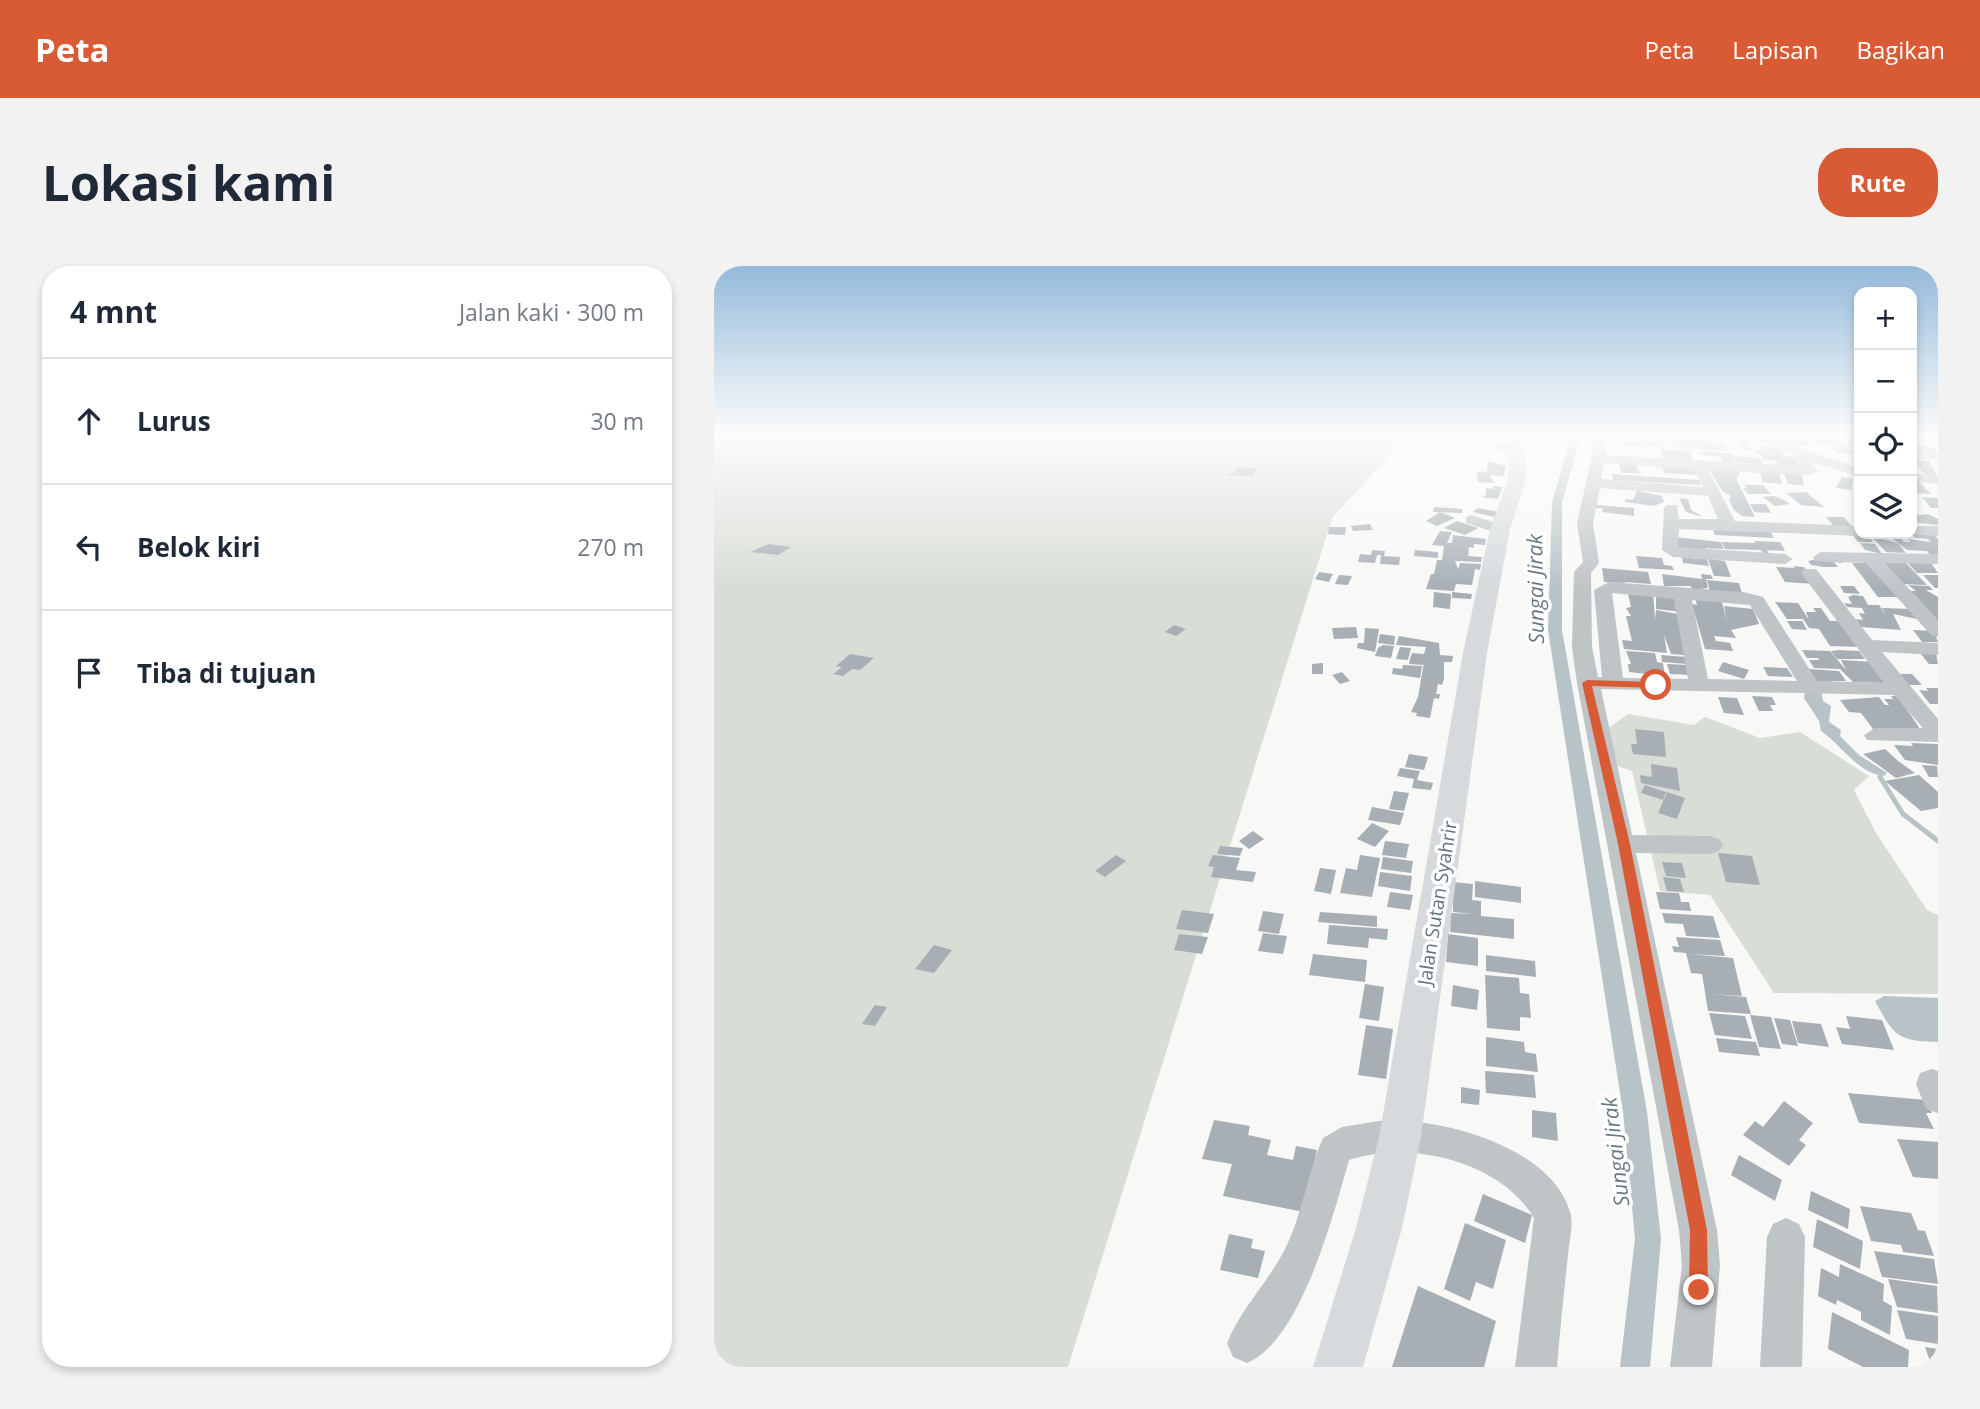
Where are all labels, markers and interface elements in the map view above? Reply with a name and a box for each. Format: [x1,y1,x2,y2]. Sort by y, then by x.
text: Peta [35,27,109,72]
text: Peta [1644,33,1694,66]
text: Lapisan [1732,33,1818,66]
text: Bagikan [1856,33,1945,66]
button: Rute [1818,148,1938,217]
text: Lokasi kami [42,149,335,215]
map controls [1854,287,1917,539]
button: + [1854,287,1917,350]
text: 4 mnt [70,291,157,332]
text: Jalan kaki · 300 m [459,296,644,328]
button: − [1854,350,1917,413]
icon: ahead [70,402,108,440]
text: Lurus [137,403,211,439]
text: 30 m [590,405,644,437]
button: locate [1854,413,1917,476]
button: layers [1854,476,1917,539]
icon: left [70,528,108,566]
text: Belok kiri [137,529,261,565]
text: 270 m [577,531,644,563]
water label: Sungai Jirak [1520,533,1550,644]
icon: arrive [70,654,108,692]
text: Tiba di tujuan [137,655,316,691]
route start [1640,669,1671,700]
street label: Jalan Sutan Syahrir [1411,819,1463,989]
water label: Sungai Jirak [1594,1095,1636,1208]
route end [1683,1274,1714,1305]

